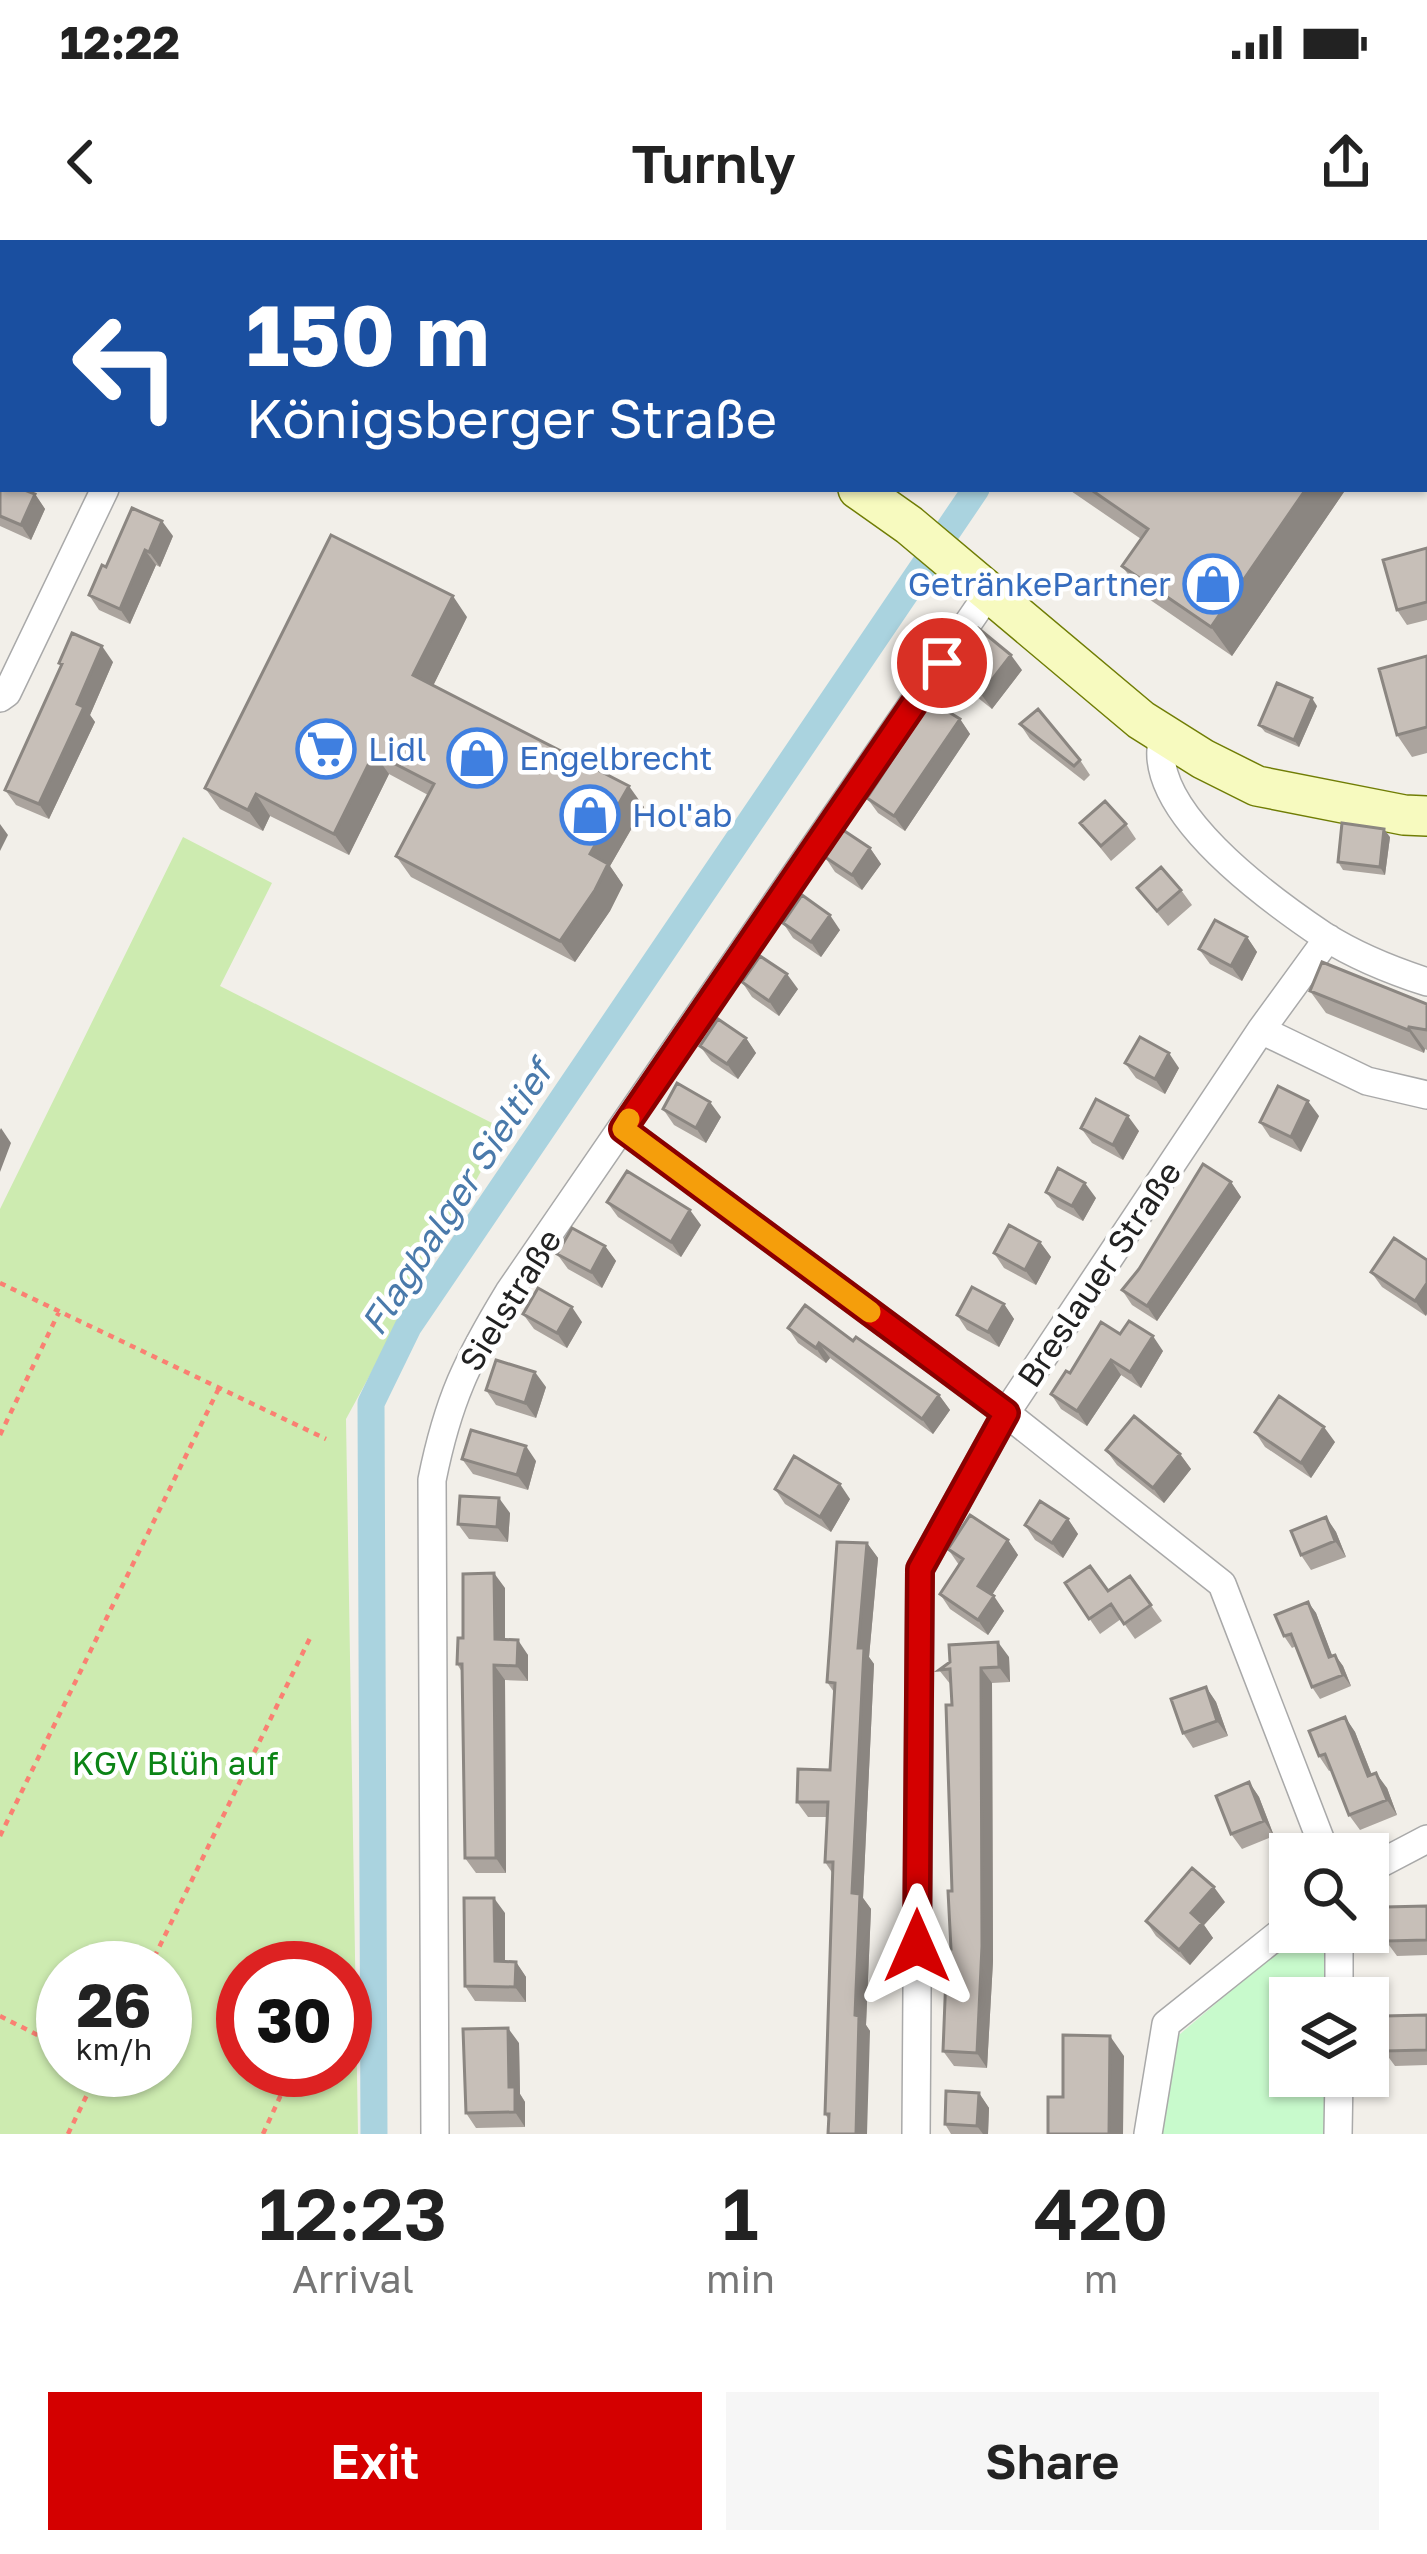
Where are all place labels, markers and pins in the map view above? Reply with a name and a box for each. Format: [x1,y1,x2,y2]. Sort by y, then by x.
shop icon: GetränkePartner [1182,553,1244,615]
place label: GetränkePartner [908,564,1171,603]
pin [891,612,993,714]
supermarket icon: Lidl [295,718,357,780]
shop icon: Engelbrecht [446,727,508,789]
place label: Lidl [368,729,427,768]
place label: Engelbrecht [519,738,713,777]
shop icon: Hol'ab [559,784,621,846]
place label: Hol'ab [632,795,732,834]

